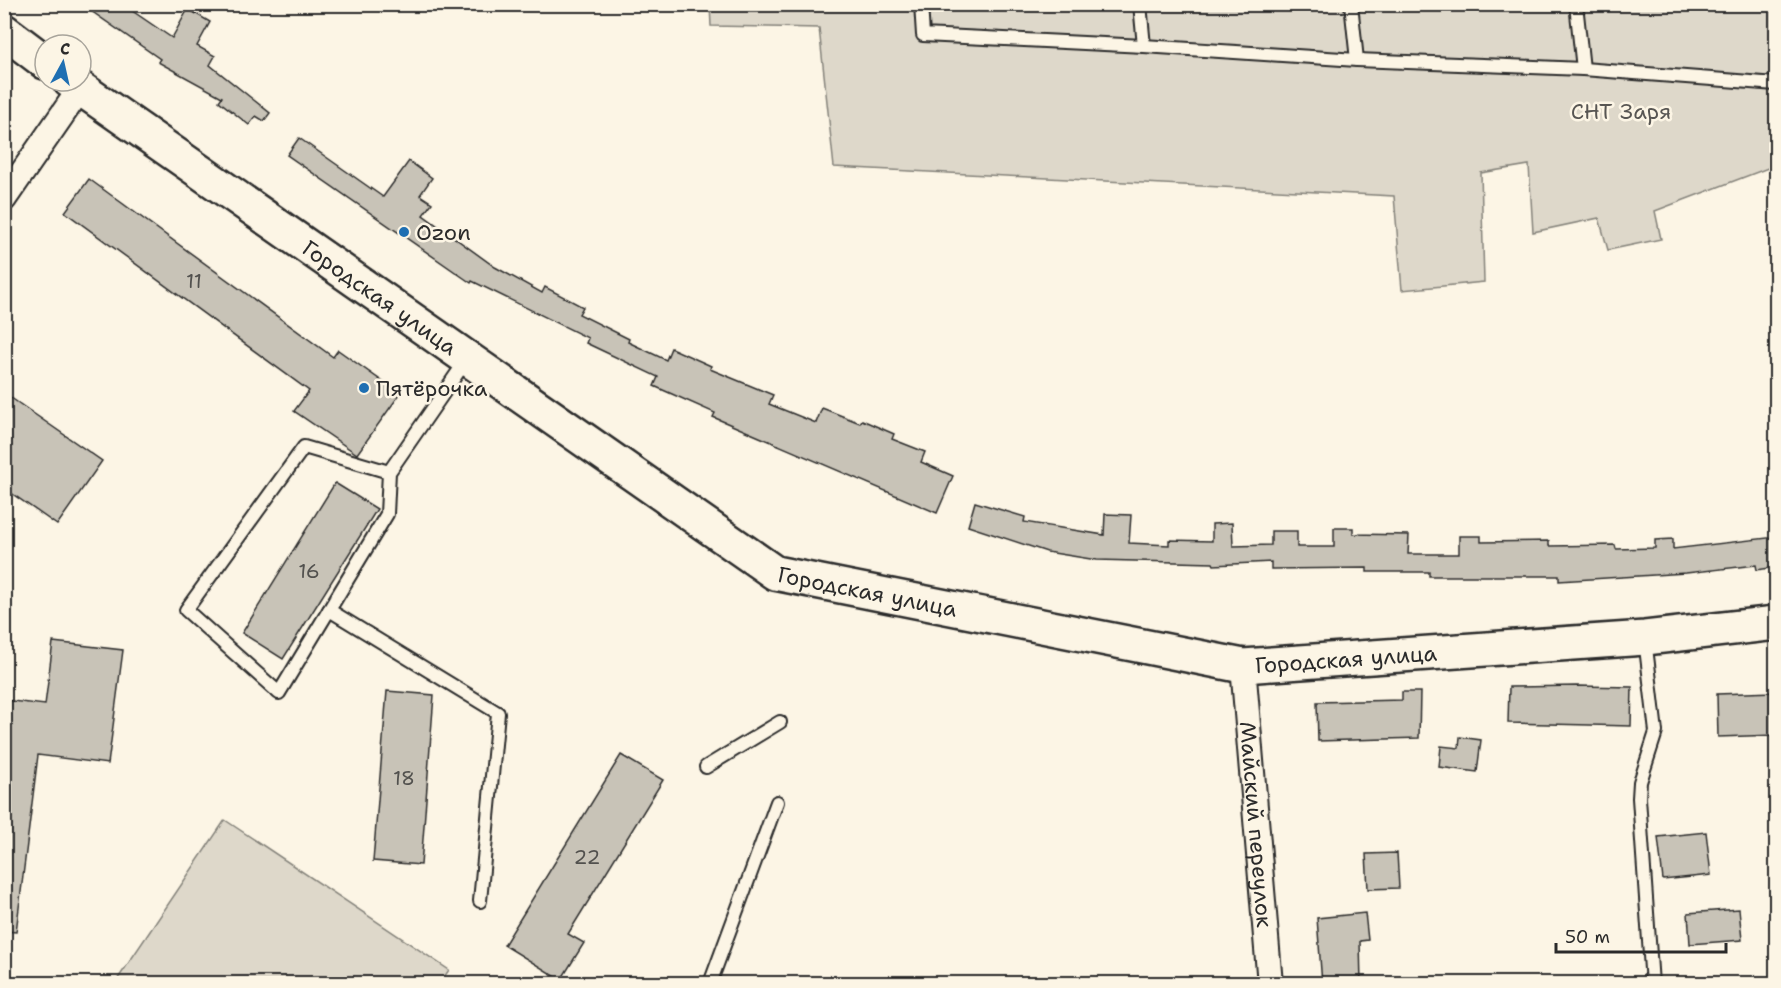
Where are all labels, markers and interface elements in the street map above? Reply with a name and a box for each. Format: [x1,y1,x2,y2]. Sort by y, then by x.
north arrow [33,33,93,93]
text: С [59,38,72,60]
park label: СНТ Заря [1571,97,1671,126]
place label: Ozon [416,218,471,247]
marker: Ozon [397,225,411,239]
street label: Городская улица [297,234,463,362]
house number: 11 [186,268,202,294]
place label: Пятёрочка [376,374,488,403]
marker: Пятёрочка [357,381,371,395]
house number: 16 [298,558,320,584]
street label: Городская улица [775,560,960,624]
street label: Городская улица [1254,639,1438,680]
street label: Майский переулок [1233,720,1279,929]
house number: 18 [393,765,415,791]
house number: 22 [574,844,601,870]
scale bar [1556,916,1726,954]
text: 50 m [1565,925,1610,949]

